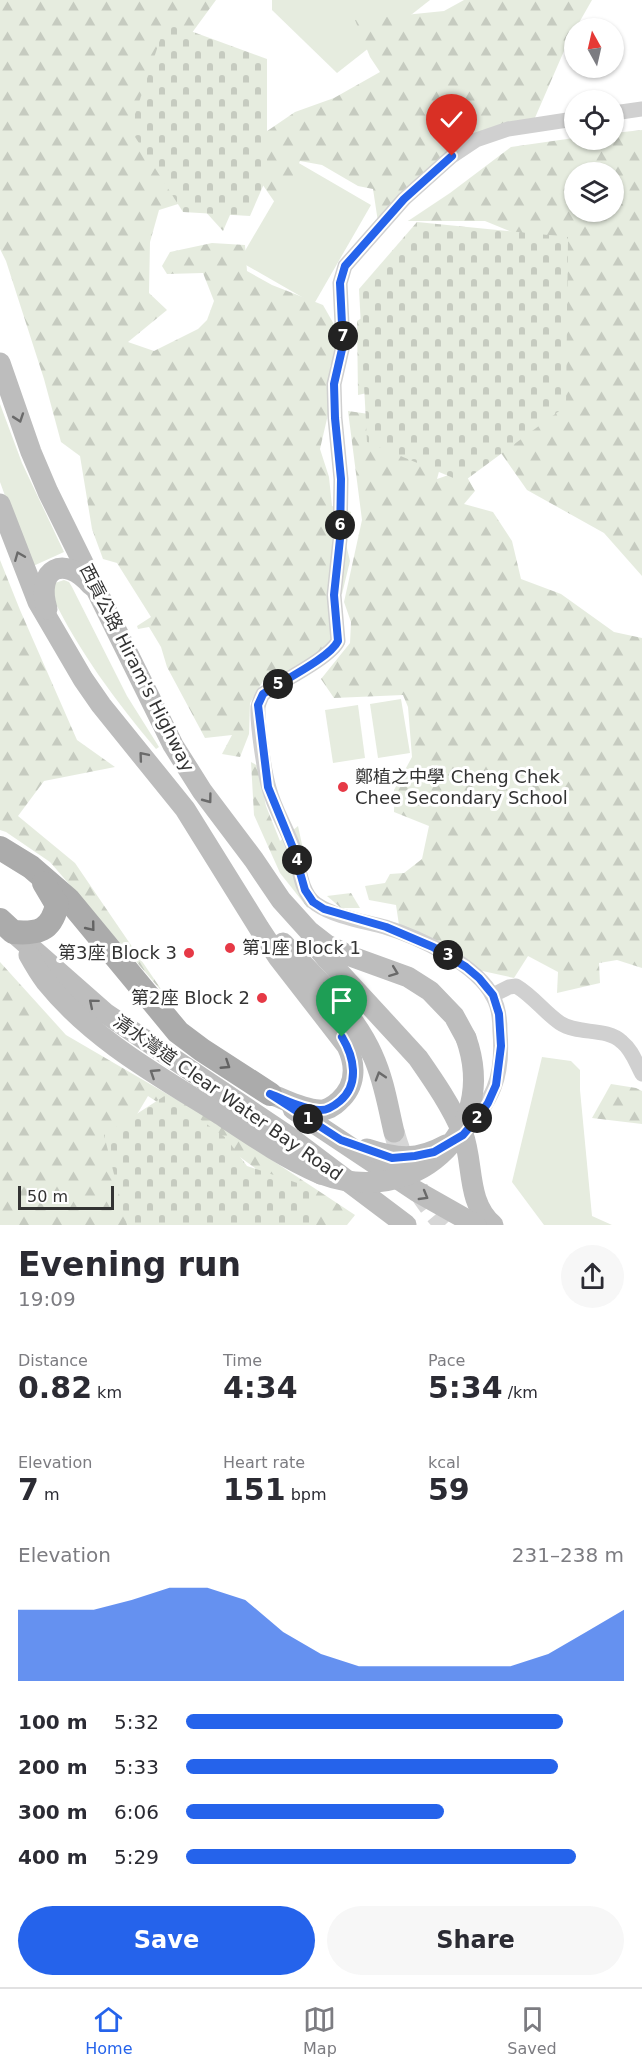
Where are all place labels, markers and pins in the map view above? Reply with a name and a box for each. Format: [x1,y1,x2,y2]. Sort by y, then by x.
pin [426,94,477,156]
pin: 7 [328,321,358,351]
pin: 6 [325,510,355,540]
pin: 5 [263,669,293,699]
place label: 鄭植之中學 Cheng Chek Chee Secondary School [355,766,568,808]
marker: 鄭植之中學 Cheng Chek Chee Secondary School [336,780,350,794]
pin: 4 [282,845,312,875]
place label: 第1座 Block 1 [242,937,361,958]
pin: 3 [433,940,463,970]
marker: 第1座 Block 1 [223,941,237,955]
place label: 第3座 Block 3 [58,942,177,963]
marker: 第3座 Block 3 [182,946,196,960]
pin [316,975,367,1037]
place label: 第2座 Block 2 [131,987,250,1008]
marker: 第2座 Block 2 [255,991,269,1005]
pin: 2 [462,1103,492,1133]
pin: 1 [293,1104,323,1134]

